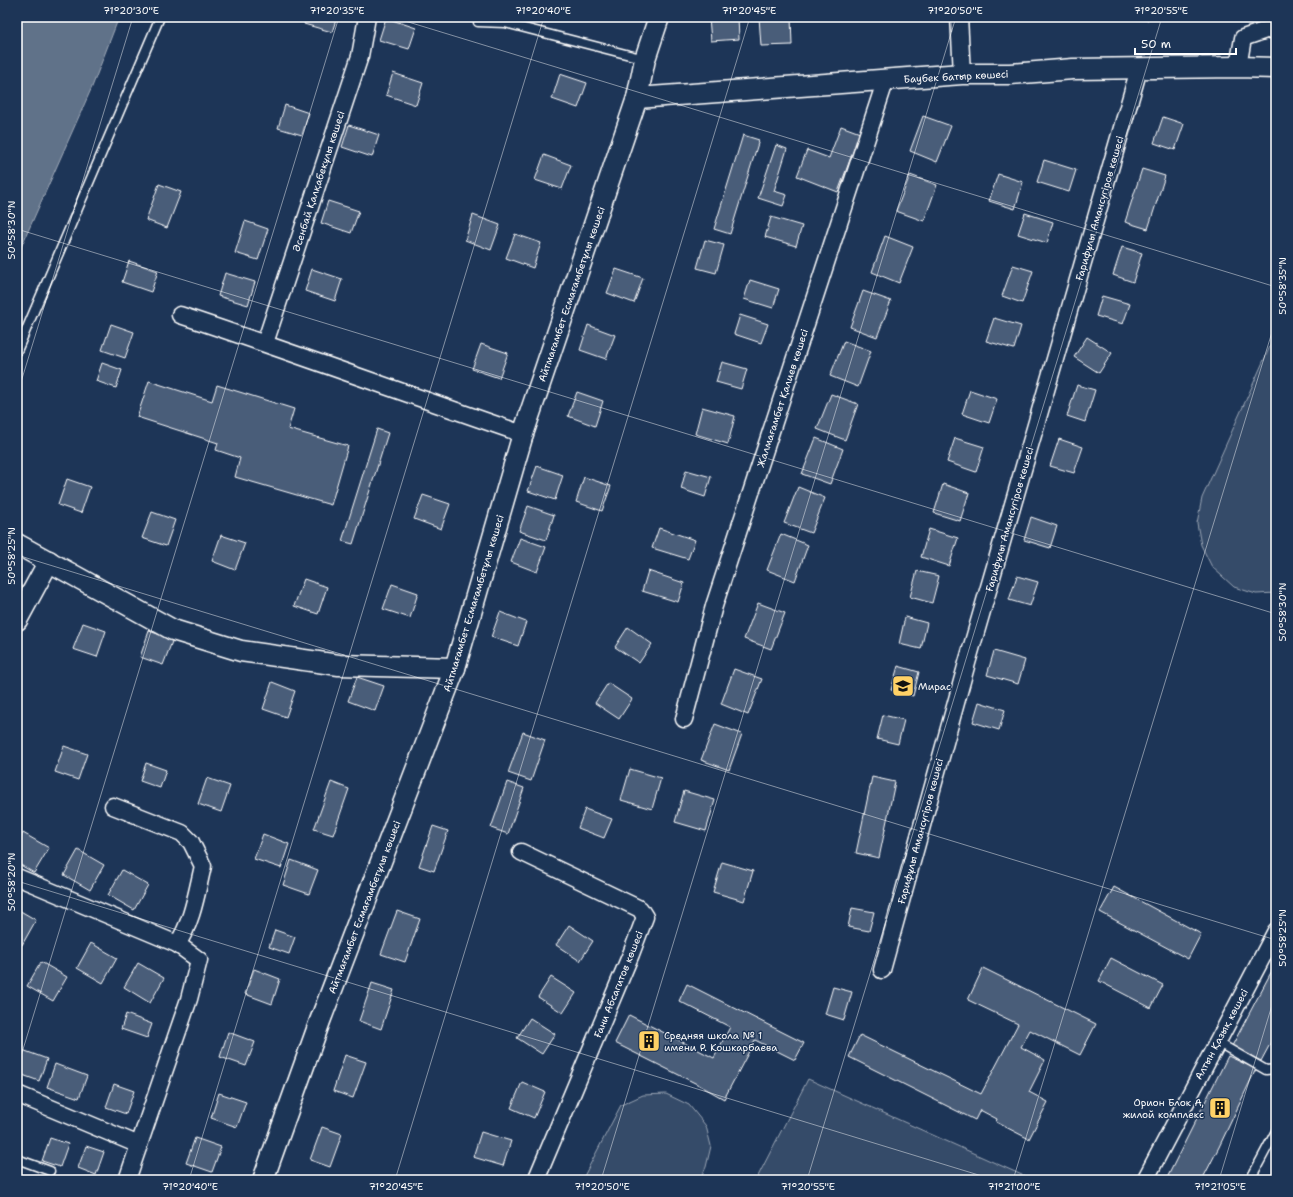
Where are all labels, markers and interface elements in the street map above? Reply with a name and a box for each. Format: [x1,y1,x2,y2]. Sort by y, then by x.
text: 71°20'30"E [103,4,159,17]
text: 71°20'35"E [310,4,364,17]
text: 71°20'40"E [515,4,571,17]
text: 71°20'45"E [722,4,776,17]
text: 71°20'50"E [927,4,983,17]
text: 71°20'55"E [1134,4,1188,17]
scale bar [1135,30,1236,56]
text: 50 m [1141,36,1171,52]
street label: Баубек батыр көшесі [903,67,1009,86]
street label: Әсенбай Қалқабекұлы көшесі [290,109,347,253]
street label: Ғарифұлы Амансүгіров көшесі [1073,134,1126,282]
text: 50°58'30"N [5,201,18,259]
street label: Айтмағамбет Есмағамбетұлы көшесі [535,205,608,384]
text: 50°58'35"N [1276,257,1289,315]
street label: Жалмағамбет Қалиев көшесі [754,327,811,469]
street label: Ғарифұлы Амансүгіров көшесі [983,445,1036,593]
street label: Айтмағамбет Есмағамбетұлы көшесі [440,513,507,693]
text: 50°58'25"N [5,527,18,585]
text: 50°58'30"N [1276,583,1289,641]
school or university icon: Мирас [890,673,916,699]
place label: Мирас [918,680,951,693]
street label: Ғарифұлы Амансүгіров көшесі [895,757,946,905]
street label: Айтмағамбет Есмағамбетұлы көшесі [325,819,404,996]
text: 50°58'20"N [5,853,18,911]
text: 50°58'25"N [1276,909,1289,967]
street label: Ғани Абсагитов көшесі [591,929,646,1040]
street label: Алтын Қазық көшесі [1192,986,1251,1082]
building icon: Средняя школа № 1 имени Р. Кошкарбаева [636,1028,662,1054]
place label: Средняя школа № 1 имени Р. Кошкарбаева [664,1029,778,1054]
building icon: Орион Блок А, жилой комплекс [1207,1095,1233,1121]
place label: Орион Блок А, жилой комплекс [1123,1096,1204,1121]
text: 71°20'40"E [162,1180,218,1193]
text: 71°20'45"E [369,1180,423,1193]
text: 71°20'50"E [574,1180,630,1193]
text: 71°20'55"E [781,1180,835,1193]
text: 71°21'00"E [987,1180,1041,1193]
text: 71°21'05"E [1194,1180,1246,1193]

